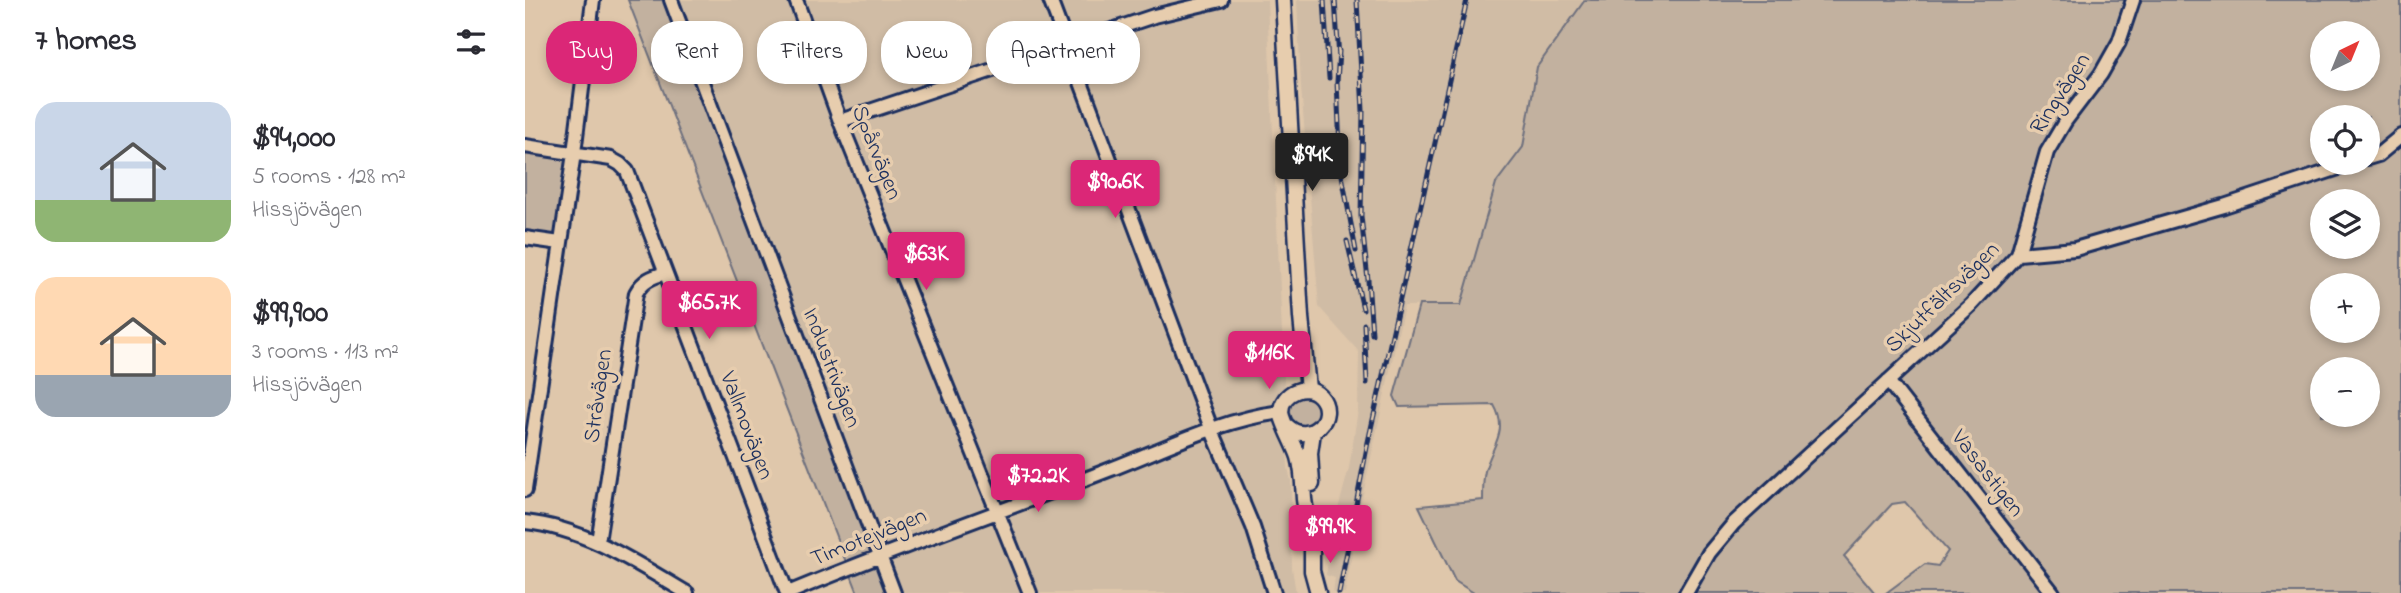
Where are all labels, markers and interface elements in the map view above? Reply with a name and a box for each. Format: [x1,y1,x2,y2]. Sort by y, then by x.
text: 7 homes [35,20,137,64]
chip: Buy [546,21,637,84]
chip: Rent [651,21,743,84]
chip: Filters [757,21,867,84]
chip: New [881,21,972,84]
chip: Apartment [986,21,1140,84]
north arrow [2310,21,2380,91]
map controls [2310,21,2380,427]
icon: filters [452,23,490,61]
street label: Ringvägen [2022,47,2100,142]
street label: Spårvägen [841,101,910,206]
button: locate [2310,105,2380,175]
text: $94,000 [252,117,336,161]
icon: home [91,130,175,214]
pin: $94K [1271,134,1353,193]
text: $94K [1291,139,1333,172]
pin: $90.6K [1058,160,1172,220]
text: 5 rooms · 128 m² [252,161,406,194]
text: $90.6K [1087,166,1143,199]
button: layers [2310,189,2380,259]
text: Hissjövägen [252,194,362,227]
pin: $63K [885,232,967,292]
street label: Skjutfältsvägen [1878,235,2009,362]
text: $63K [904,238,948,271]
button: + [2310,273,2380,343]
pin: $65.7K [652,282,766,341]
text: $65.7K [678,287,740,320]
text: $99,900 [252,292,328,336]
street label: Industrivägen [792,303,869,433]
icon: home [91,305,175,389]
pin: $116K [1220,332,1318,391]
text: 3 rooms · 113 m² [252,336,399,369]
text: $116K [1244,337,1294,370]
street label: Stråvägen [576,347,623,445]
button: − [2310,357,2380,427]
street label: Vallmovägen [709,366,782,485]
text: Hissjövägen [252,369,362,402]
street label: Vasastigen [1941,422,2032,525]
pin: $72.2K [981,454,1095,514]
text: $72.2K [1007,460,1069,493]
street label: Timotejvägen [806,500,932,577]
pin: $99.9K [1273,505,1387,565]
text: $99.9K [1305,511,1355,544]

